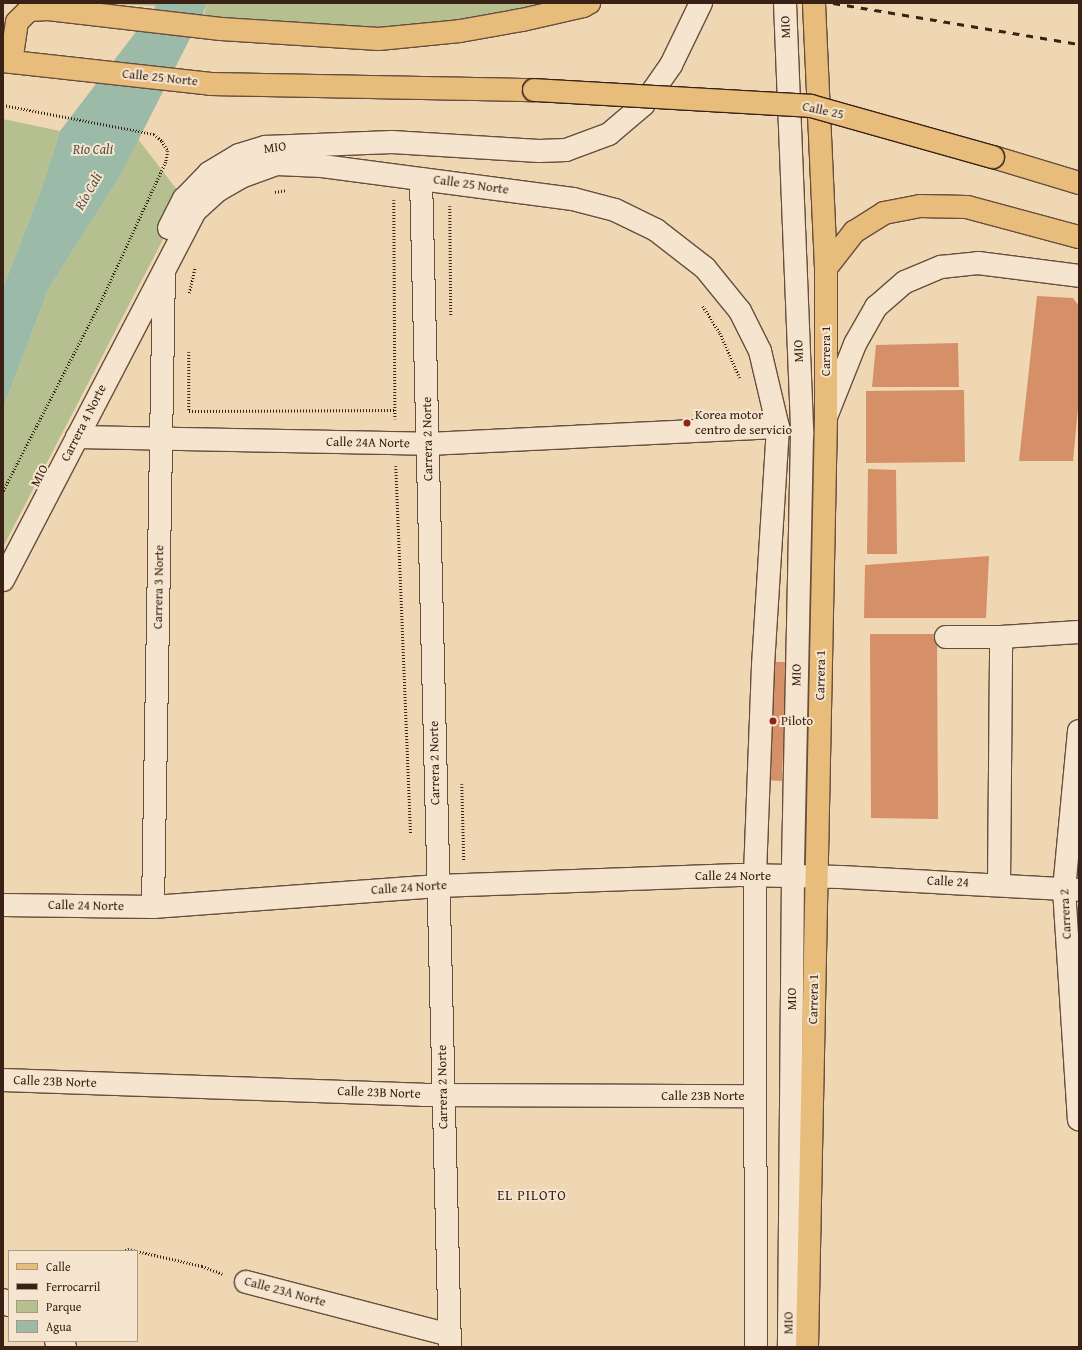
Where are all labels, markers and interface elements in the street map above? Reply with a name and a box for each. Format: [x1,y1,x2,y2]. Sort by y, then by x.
street label: MIO [778,15,794,39]
street label: Calle 25 Norte [121,66,199,90]
street label: Calle 25 [801,99,845,123]
street label: MIO [263,139,287,157]
water label: Rio Cali [73,141,113,157]
water label: Río Cali [71,169,105,213]
street label: Calle 25 Norte [432,172,510,198]
street label: Carrera 1 [818,326,834,376]
street label: MIO [791,339,807,363]
street label: Carrera 4 Norte [58,382,110,464]
street label: Carrera 2 Norte [419,397,437,481]
place label: Korea motor centro de servicio [695,408,792,439]
marker: Korea motor centro de servicio [682,418,692,428]
street label: Calle 24A Norte [326,434,410,452]
street label: MIO [28,462,52,490]
street label: Carrera 3 Norte [150,545,168,629]
street label: Carrera 1 [813,650,829,700]
street label: MIO [789,664,805,686]
place label: Piloto [781,713,813,729]
marker: Piloto [768,716,778,726]
street label: Carrera 2 Norte [426,721,444,805]
street label: Calle 24 Norte [695,868,771,884]
street label: Calle 24 [927,873,969,891]
street label: Calle 24 Norte [371,878,447,898]
street label: Carrera 2 [1057,888,1075,940]
street label: Calle 24 Norte [48,898,124,914]
street label: Carrera 1 [806,974,822,1024]
street label: MIO [784,988,800,1010]
street label: Carrera 2 Norte [434,1045,452,1129]
street label: Calle 23B Norte [13,1073,97,1091]
street label: Calle 23B Norte [337,1084,421,1102]
street label: Calle 23B Norte [661,1088,745,1104]
district label: EL PILOTO [497,1187,567,1203]
legend [8,1250,138,1342]
text: Calle [46,1258,71,1275]
street label: Calle 23A Norte [242,1274,328,1310]
text: Ferrocarril [46,1278,100,1295]
text: Parque [46,1298,81,1315]
street label: MIO [781,1312,797,1334]
text: Agua [46,1318,71,1335]

